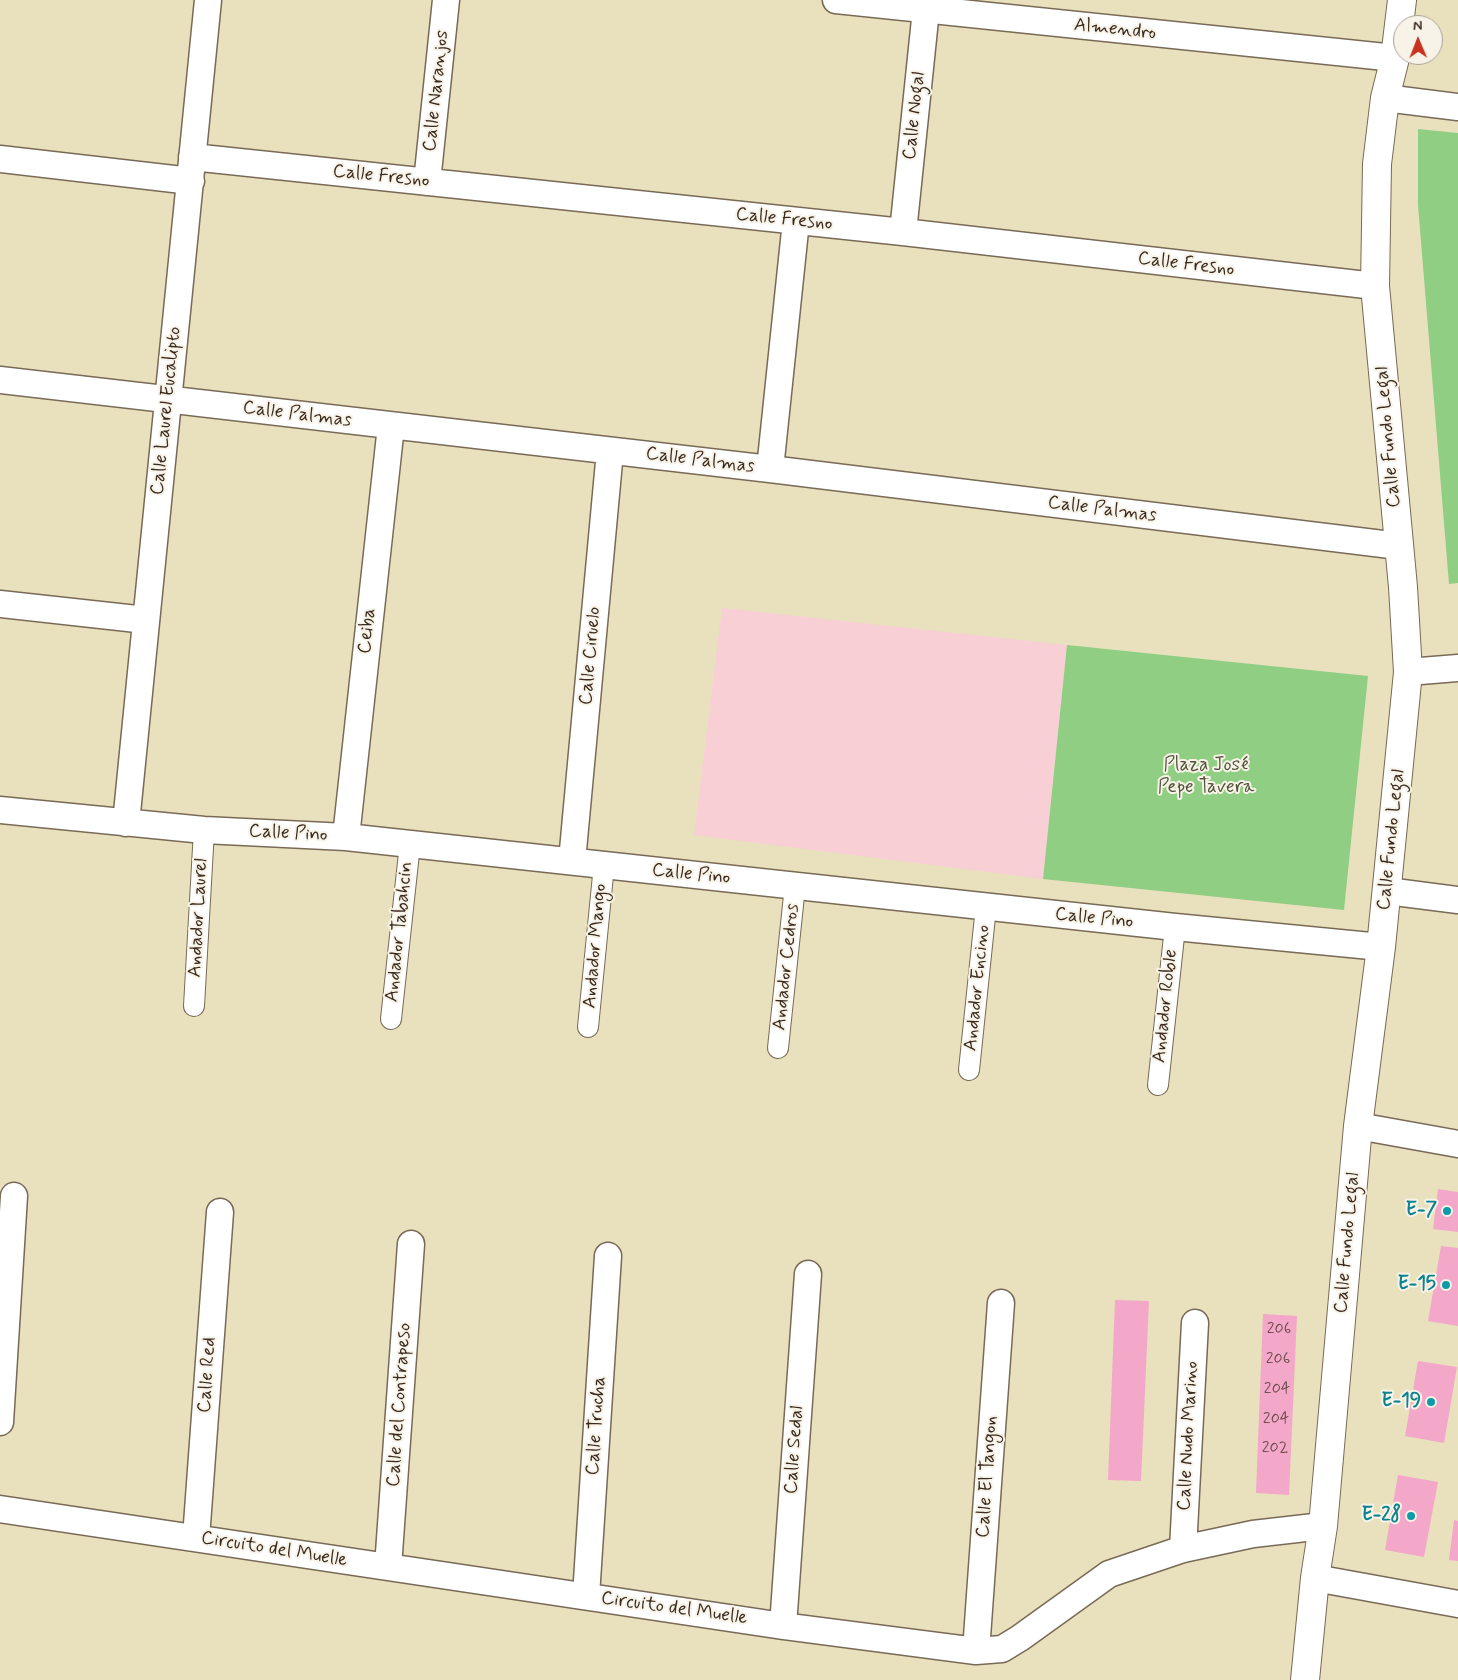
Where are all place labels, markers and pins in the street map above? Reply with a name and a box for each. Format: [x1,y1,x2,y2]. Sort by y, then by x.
place label: E-7 [1406,1200,1437,1222]
marker: E-7 [1441,1205,1453,1217]
place label: E-15 [1398,1274,1436,1296]
marker: E-15 [1440,1279,1452,1291]
place label: E-19 [1382,1391,1421,1413]
marker: E-19 [1425,1396,1437,1408]
place label: E-28 [1362,1505,1401,1527]
marker: E-28 [1405,1510,1417,1522]

